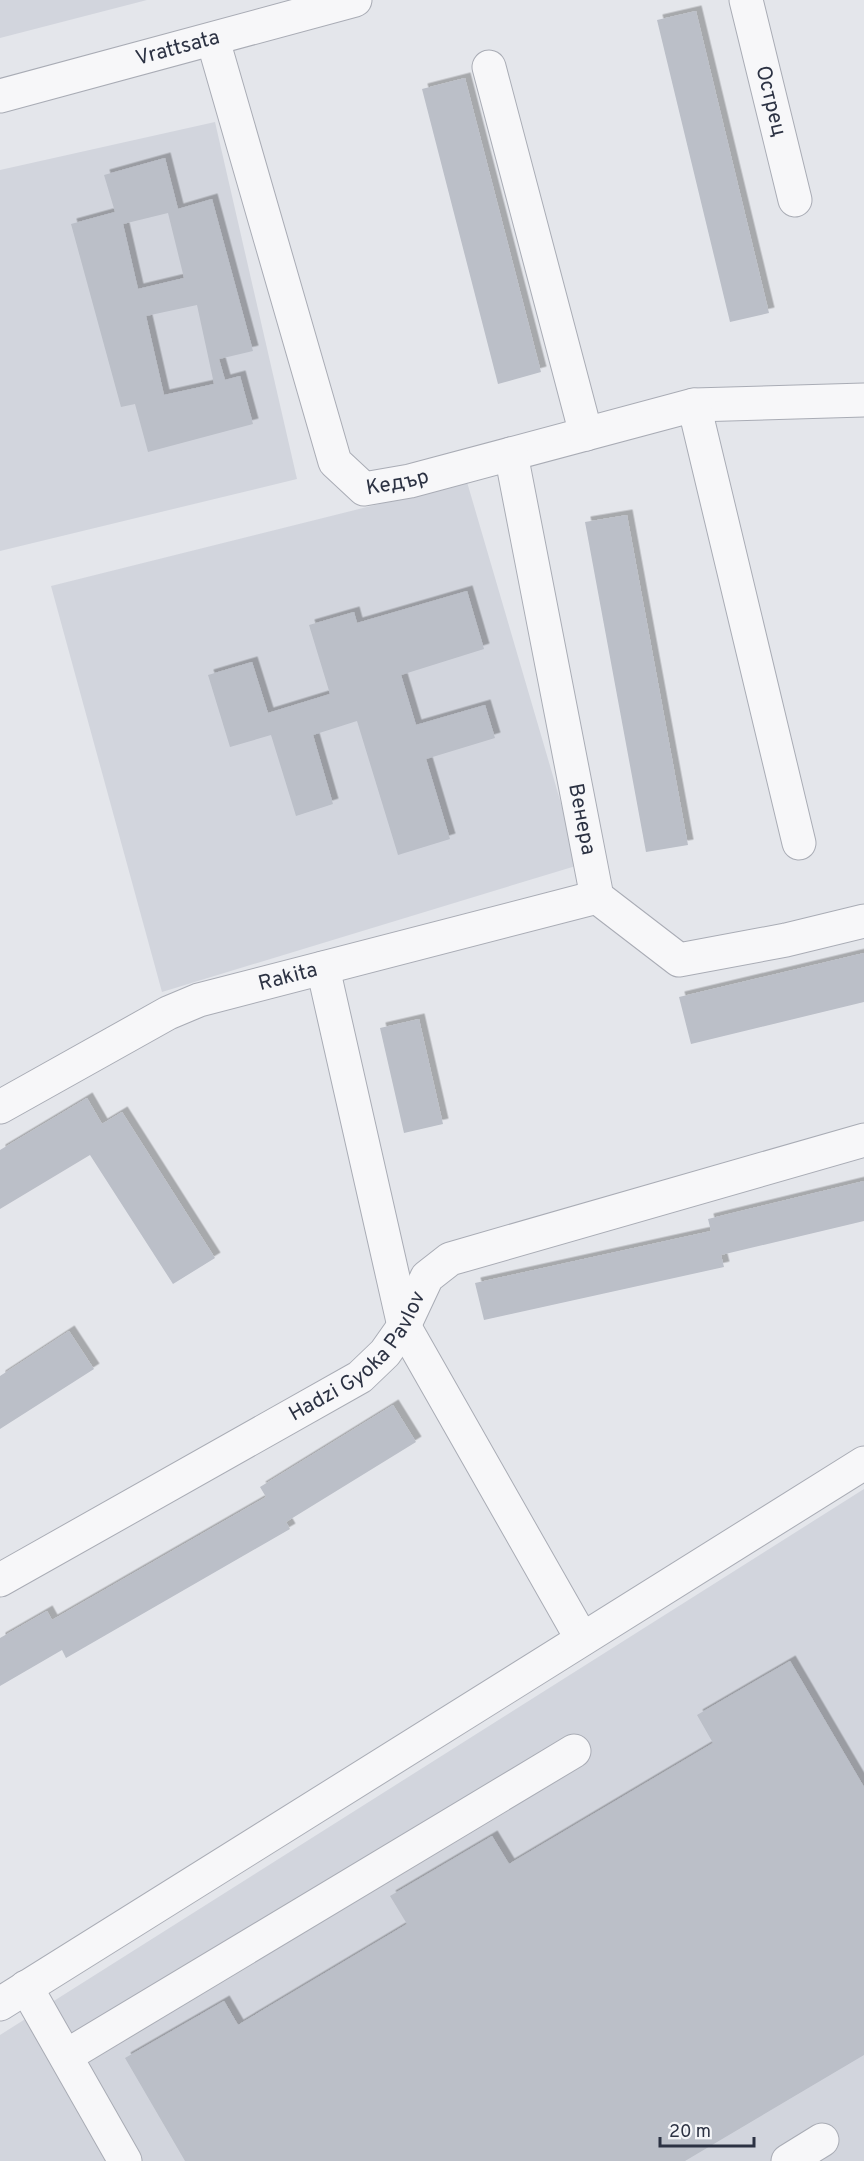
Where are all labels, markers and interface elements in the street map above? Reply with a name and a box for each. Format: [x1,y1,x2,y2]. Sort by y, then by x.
street label: Vrattsata [133,24,223,72]
street label: Острец [749,63,792,139]
street label: Кедър [364,463,432,502]
street label: Венера [562,781,602,857]
street label: Rakita [255,956,320,998]
street label: Hadzi Gyoka Pavlov [284,1287,432,1428]
scale bar [660,2110,754,2148]
text: 20 m [669,2121,711,2144]

